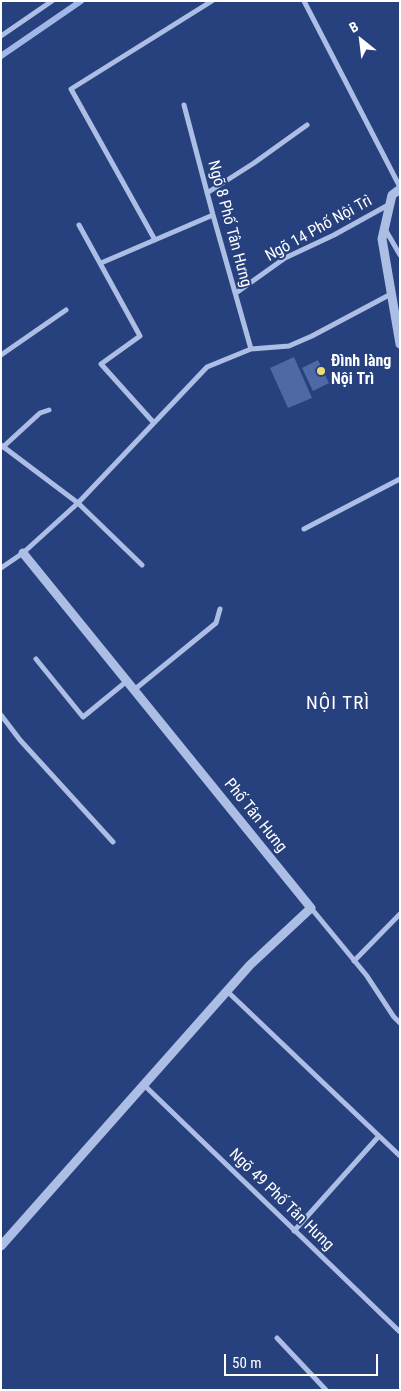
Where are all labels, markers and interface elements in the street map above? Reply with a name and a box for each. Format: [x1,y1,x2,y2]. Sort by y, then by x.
north arrow [336,15,386,65]
text: B [346,18,361,36]
street label: Ngõ 8 Phố Tân Hưng [203,159,255,289]
street label: Ngõ 14 Phố Nội Trì [262,192,376,266]
place label: Đình làng Nội Trì [331,352,391,390]
marker: Đình làng Nội Trì [315,365,327,377]
district label: NỘI TRÌ [305,693,371,715]
street label: Phố Tân Hưng [219,775,291,857]
street label: Ngõ 49 Phố Tân Hưng [225,1145,337,1255]
scale bar [226,1344,380,1376]
text: 50 m [232,1354,262,1372]

